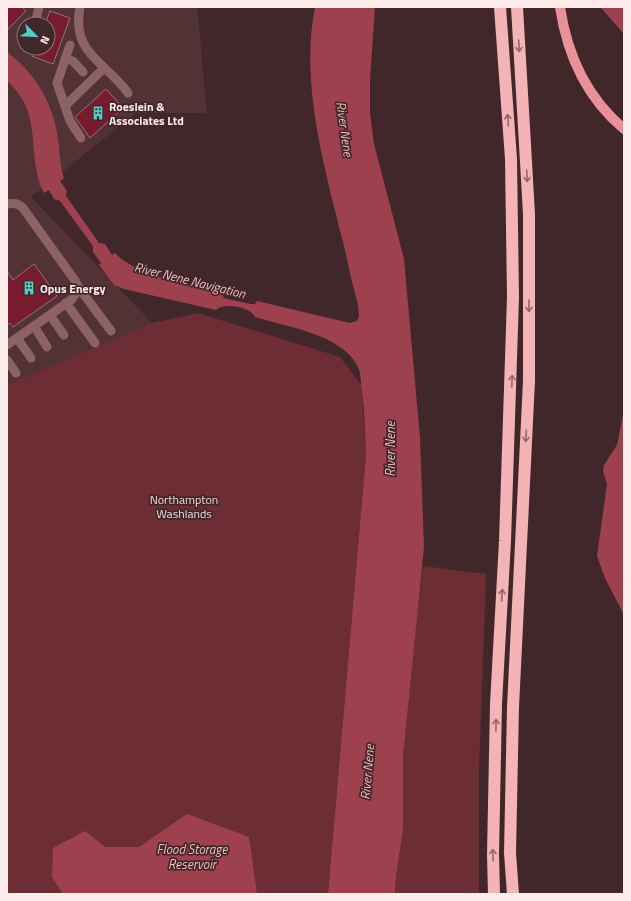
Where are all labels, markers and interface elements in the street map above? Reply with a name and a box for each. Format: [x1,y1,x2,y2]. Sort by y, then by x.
north arrow [16,16,56,56]
text: N [36,33,54,47]
one-way arrow [516,39,523,52]
place label: Roeslein & Associates Ltd [109,97,184,130]
water label: River Nene [331,100,359,159]
building icon: Roeslein & Associates Ltd [90,105,106,121]
one-way arrow [505,114,512,127]
one-way arrow [523,169,530,182]
water label: River Nene Navigation [132,257,248,304]
place label: Opus Energy [40,279,106,298]
building icon: Opus Energy [21,280,37,296]
one-way arrow [525,299,533,312]
one-way arrow [508,375,516,388]
water label: River Nene [380,420,400,477]
one-way arrow [523,429,530,442]
park label: Northampton Washlands [150,490,218,523]
one-way arrow [499,589,506,602]
one-way arrow [492,719,500,732]
water label: River Nene [355,743,379,800]
water label: Flood Storage Reservoir [157,839,228,874]
one-way arrow [489,849,497,862]

